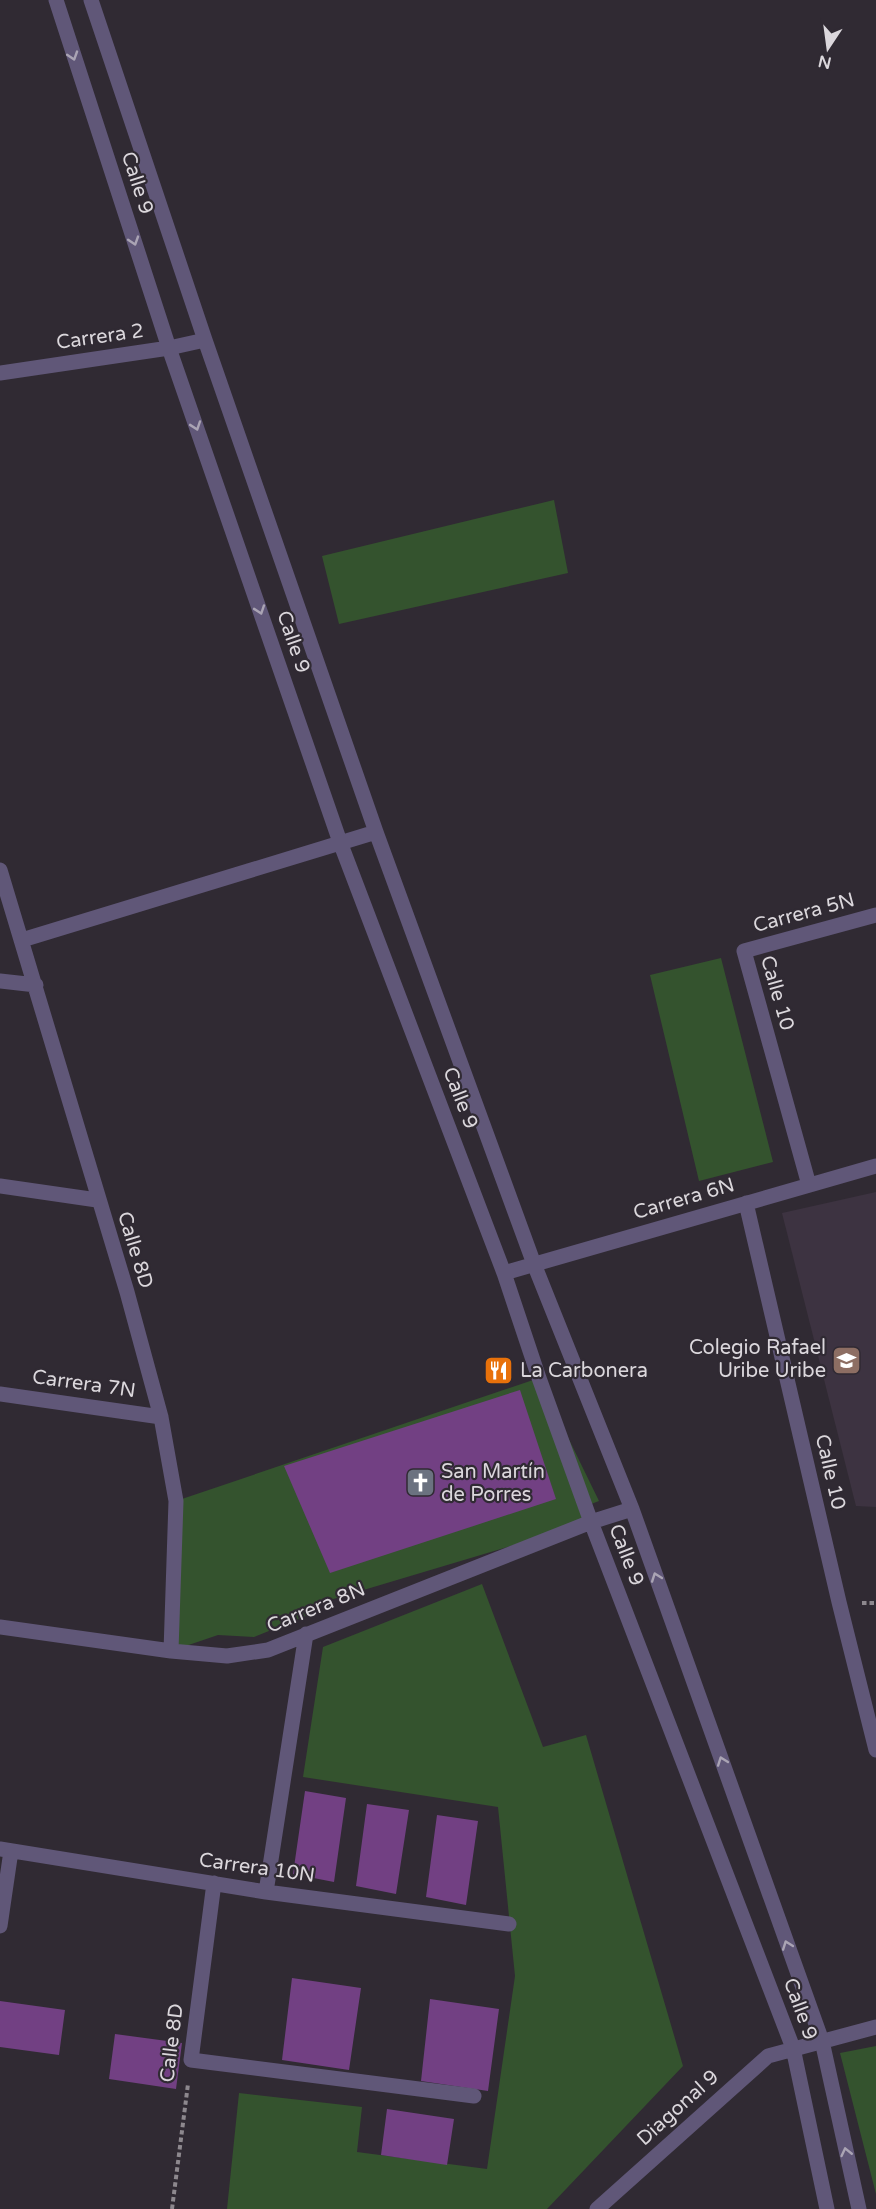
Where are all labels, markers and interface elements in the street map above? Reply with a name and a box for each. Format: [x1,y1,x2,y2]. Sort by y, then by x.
north arrow [798,18,858,78]
one-way arrow [66,50,78,61]
text: N [816,50,833,73]
street label: Calle 9 [116,149,158,217]
one-way arrow [127,235,139,246]
street label: Carrera 2 [55,319,145,355]
one-way arrow [189,420,202,431]
one-way arrow [252,604,265,615]
street label: Calle 9 [271,608,315,676]
street label: Carrera 5N [751,888,857,938]
street label: Calle 10 [755,953,799,1033]
street label: Calle 9 [437,1064,483,1132]
street label: Carrera 6N [631,1173,737,1225]
street label: Calle 8D [112,1209,158,1291]
place label: Colegio Rafael Uribe Uribe [689,1336,826,1383]
school or university icon: Colegio Rafael Uribe Uribe [831,1344,863,1376]
restaurant icon: La Carbonera [483,1355,515,1387]
place label: La Carbonera [520,1359,648,1383]
street label: Carrera 7N [31,1365,137,1403]
street label: Calle 10 [810,1432,850,1512]
place label: San Martín de Porres [441,1460,545,1507]
church icon: San Martín de Porres [404,1467,436,1499]
street label: Calle 9 [603,1521,649,1589]
one-way arrow [651,1572,664,1583]
street label: Carrera 8N [263,1577,369,1639]
one-way arrow [716,1756,729,1767]
street label: Carrera 10N [198,1848,316,1888]
one-way arrow [782,1940,795,1950]
street label: Calle 9 [778,1975,822,2043]
street label: Calle 8D [155,2002,189,2084]
street label: Diagonal 9 [632,2065,724,2151]
one-way arrow [841,2147,854,2157]

